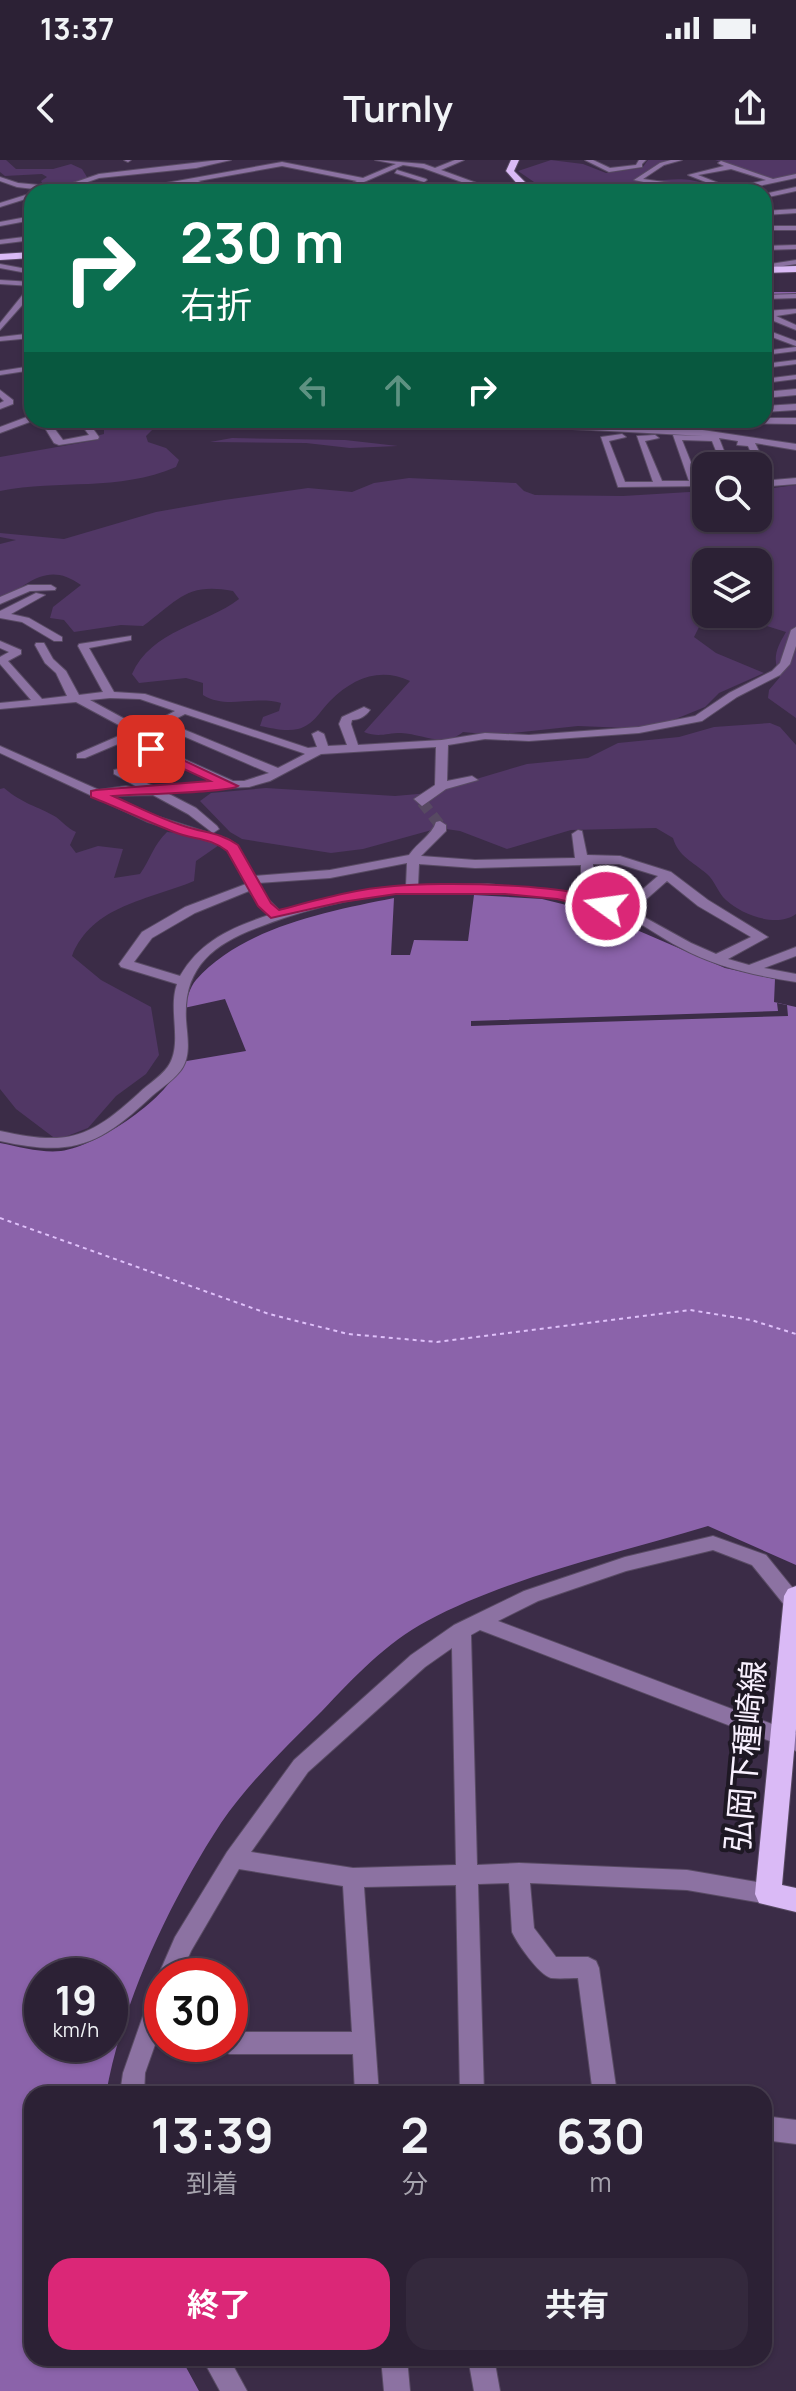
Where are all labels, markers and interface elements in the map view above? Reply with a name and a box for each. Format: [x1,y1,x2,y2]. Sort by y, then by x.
text: 13:37 [40,8,114,49]
text: Turnly [343,84,453,133]
icon: back [24,86,68,130]
icon: share [728,86,772,130]
text: 230 m [180,203,344,280]
icon: right [48,216,152,320]
text: 右折 [180,280,252,329]
icon: left [292,368,336,412]
icon: ahead [376,368,420,412]
icon: right [460,368,504,412]
map controls [692,452,772,628]
button: search [692,452,772,532]
button: layers [692,548,772,628]
pin [117,715,185,783]
icon: arrive [129,727,173,771]
position arrow [564,864,648,948]
street label: 弘岡下種崎線 [715,1658,775,1853]
speed limit sign: 30 [144,1958,248,2062]
text: 19 [55,1972,97,2027]
text: km/h [53,2016,99,2043]
text: 13:39 [151,2102,274,2167]
text: 2 [401,2102,429,2167]
text: 630 [556,2103,645,2168]
text: m [590,2164,612,2200]
text: 到着 [186,2165,238,2201]
text: 分 [402,2165,428,2201]
button: 終了 [48,2258,390,2350]
button: 共有 [406,2258,748,2350]

